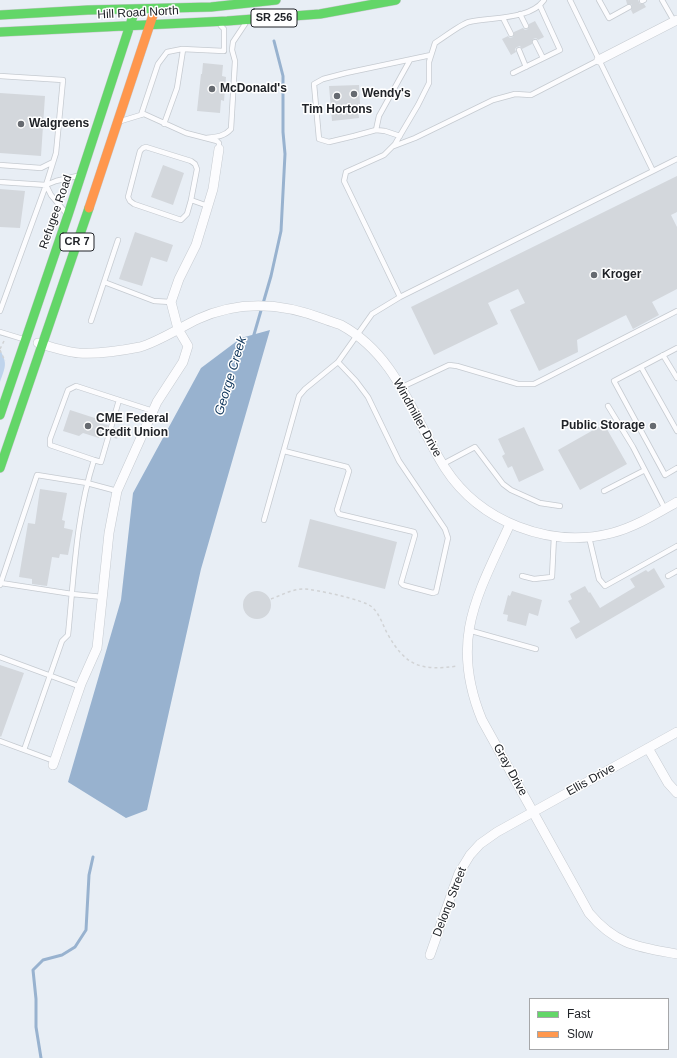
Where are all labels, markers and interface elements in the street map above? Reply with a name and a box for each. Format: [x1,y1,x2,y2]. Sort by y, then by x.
street label: Hill Road North [97,4,179,22]
road number: SR 256 [251,9,297,27]
place label: McDonald's [220,82,287,96]
marker: McDonald's [207,84,217,94]
place label: Wendy's [362,87,411,101]
marker: Wendy's [349,89,359,99]
marker: Tim Hortons [332,91,342,101]
place label: Tim Hortons [302,103,372,117]
place label: Walgreens [29,117,89,131]
marker: Walgreens [16,119,26,129]
street label: Refugee Road [37,173,75,251]
road number: CR 7 [60,233,94,251]
place label: Kroger [602,268,641,282]
marker: Kroger [589,270,599,280]
water label: George Creek [212,335,250,417]
street label: Windmiller Drive [390,376,444,460]
place label: CME Federal Credit Union [96,412,169,440]
place label: Public Storage [561,419,645,433]
marker: CME Federal Credit Union [83,421,93,431]
marker: Public Storage [648,421,658,431]
street label: Gray Drive [490,741,530,799]
street label: Ellis Drive [564,761,618,799]
street label: Delong Street [430,865,470,939]
legend [529,998,669,1050]
text: Fast [567,1007,590,1021]
text: Slow [567,1027,593,1041]

